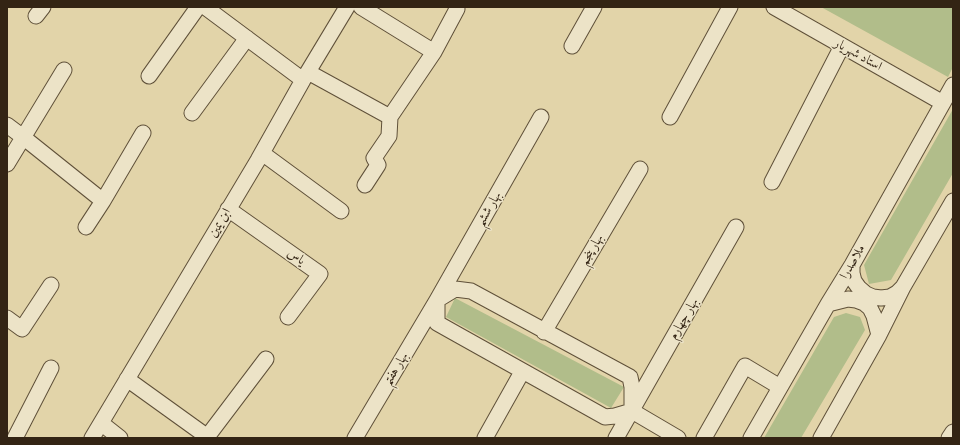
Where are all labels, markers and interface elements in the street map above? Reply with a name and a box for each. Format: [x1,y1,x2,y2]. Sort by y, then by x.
street label: استاد شهریار [831,36,885,74]
street label: بهار ششم [473,189,505,229]
street label: ابن یمین [205,206,235,240]
street label: بهار پنجم [577,232,607,268]
street label: ملاصدرا [837,242,869,282]
street label: یاس [284,245,308,269]
street label: بهار چهارم [666,295,702,343]
street label: بهار هفتم [380,350,412,388]

